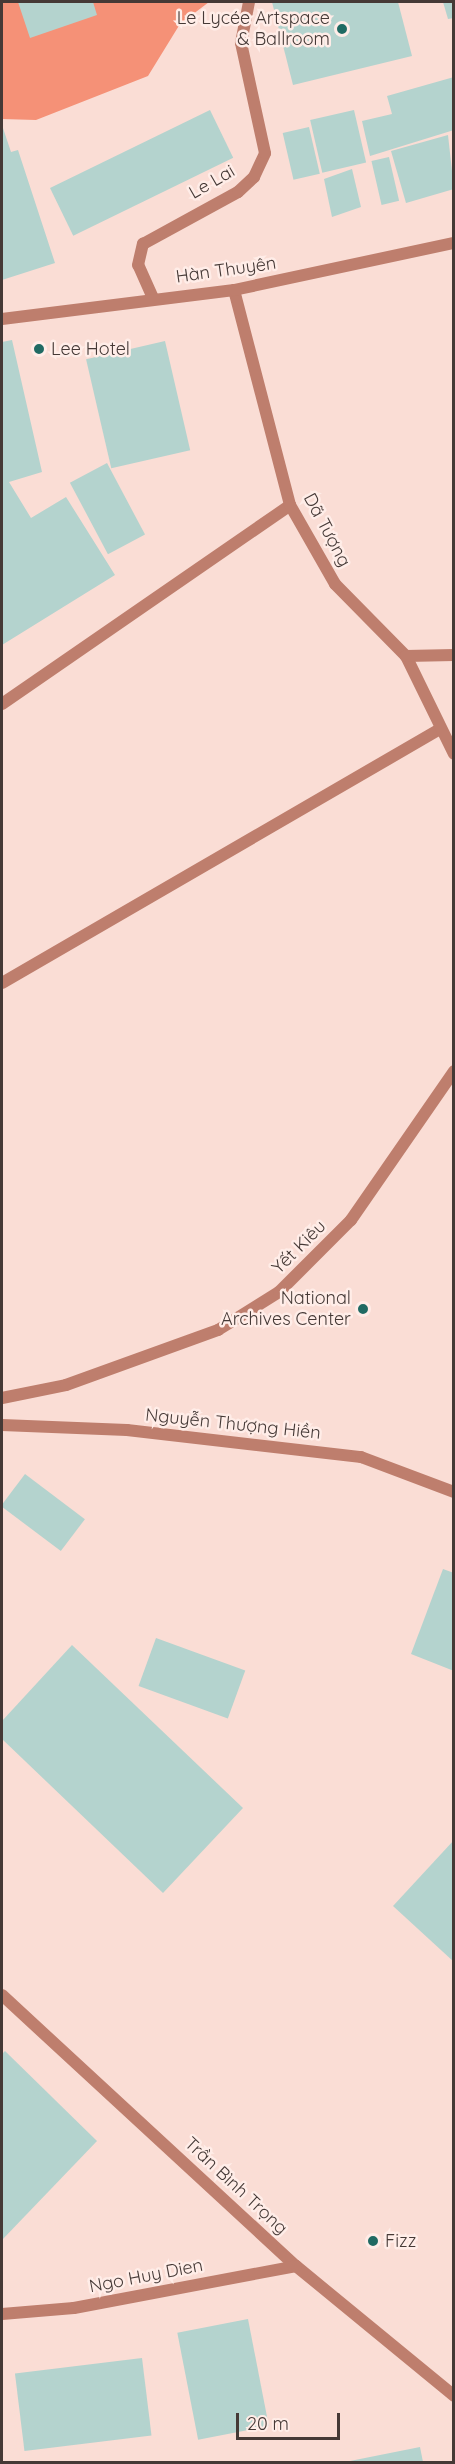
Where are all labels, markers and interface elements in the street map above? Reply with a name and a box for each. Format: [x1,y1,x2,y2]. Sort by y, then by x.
place label: Le Lycée Artspace & Ballroom [177,8,330,50]
marker: Le Lycée Artspace & Ballroom [335,22,349,36]
street label: Le Lai [185,160,239,204]
street label: Hàn Thuyên [174,252,278,288]
place label: Lee Hotel [51,338,130,360]
marker: Lee Hotel [32,342,46,356]
street label: Dã Tượng [299,490,355,570]
street label: Yết Kiêu [268,1216,330,1278]
place label: National Archives Center [221,1288,351,1330]
marker: National Archives Center [356,1302,370,1316]
street label: Nguyễn Thượng Hiền [144,1404,322,1444]
street label: Trần Bình Trọng [180,2133,292,2239]
place label: Fizz [385,2230,416,2252]
marker: Fizz [366,2234,380,2248]
street label: Ngo Huy Dien [87,2254,205,2298]
scale bar [239,2401,342,2439]
text: 20 m [247,2412,289,2435]

